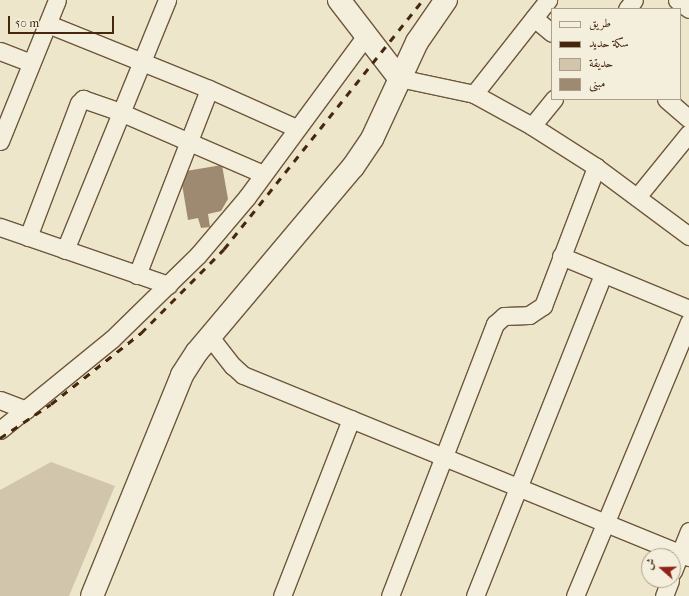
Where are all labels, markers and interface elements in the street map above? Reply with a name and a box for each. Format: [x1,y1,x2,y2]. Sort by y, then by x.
scale bar [10,8,116,34]
legend [551,8,681,100]
text: 50 m [15,16,39,30]
text: طريق [589,16,611,30]
text: سكة حديد [589,36,629,50]
text: حديقة [589,56,613,70]
text: مبنى [589,76,605,90]
north arrow [641,548,681,588]
text: ش [642,557,658,571]

